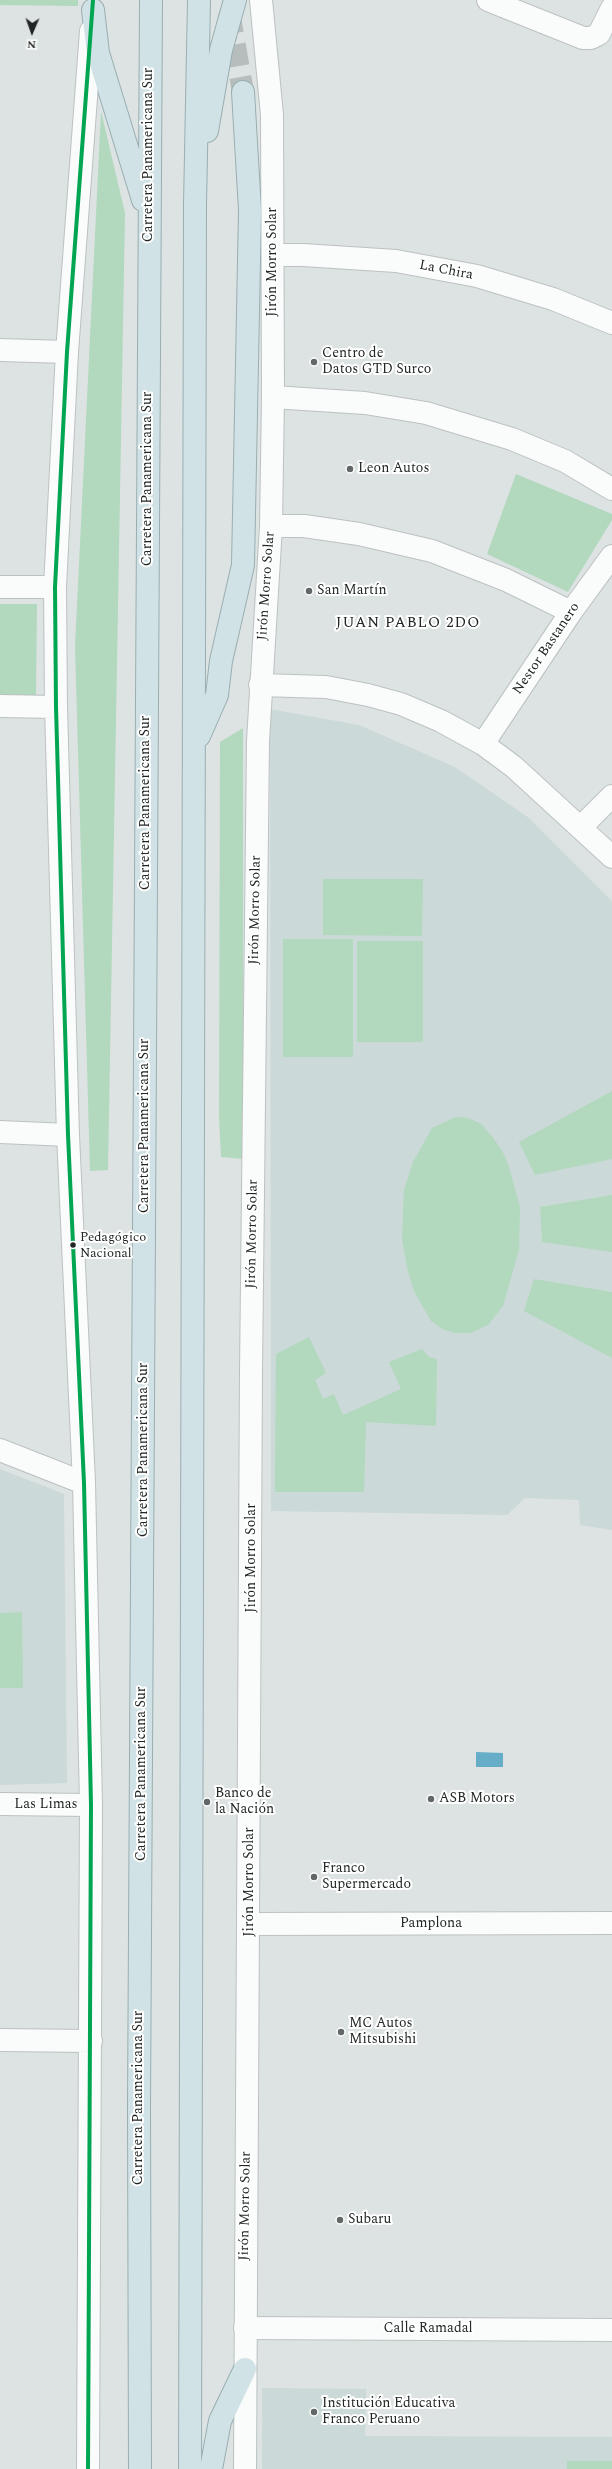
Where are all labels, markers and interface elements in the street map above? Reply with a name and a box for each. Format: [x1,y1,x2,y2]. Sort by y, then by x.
north arrow [12,12,52,52]
text: N [27,36,36,53]
street label: Carretera Panamericana Sur [141,68,157,242]
street label: Jirón Morro Solar [265,207,281,317]
street label: La Chira [418,258,474,284]
place label: Centro de Datos GTD Surco [322,346,431,378]
marker: Centro de Datos GTD Surco [309,357,319,367]
street label: Carretera Panamericana Sur [140,392,156,566]
place label: Leon Autos [358,461,429,477]
marker: Leon Autos [345,464,355,474]
street label: Jirón Morro Solar [255,531,279,641]
place label: San Martín [317,583,387,599]
marker: San Martín [304,586,314,596]
street label: Nestor Bastanero [510,600,584,698]
district label: JUAN PABLO 2DO [336,615,480,633]
street label: Carretera Panamericana Sur [138,716,154,890]
street label: Jirón Morro Solar [247,855,265,965]
street label: Carretera Panamericana Sur [137,1039,153,1213]
street label: Jirón Morro Solar [244,1179,262,1289]
place label: Pedagógico Nacional [80,1230,146,1261]
marker: Pedagógico Nacional [68,1240,78,1250]
street label: Carretera Panamericana Sur [136,1363,152,1537]
street label: Jirón Morro Solar [244,1503,260,1613]
street label: Carretera Panamericana Sur [134,1687,150,1861]
place label: Banco de la Nación [215,1786,274,1818]
place label: ASB Motors [439,1791,515,1807]
marker: ASB Motors [426,1794,436,1804]
street label: Las Limas [14,1797,78,1813]
marker: Banco de la Nación [202,1797,212,1807]
street label: Jirón Morro Solar [242,1827,258,1937]
place label: Franco Supermercado [322,1861,411,1894]
marker: Franco Supermercado [309,1872,319,1882]
street label: Pamplona [400,1916,462,1932]
street label: Carretera Panamericana Sur [131,2011,147,2185]
place label: MC Autos Mitsubishi [349,2016,416,2048]
marker: MC Autos Mitsubishi [336,2027,346,2037]
street label: Jirón Morro Solar [237,2151,255,2261]
place label: Subaru [348,2212,391,2228]
marker: Subaru [335,2215,345,2225]
street label: Calle Ramadal [383,2321,473,2337]
place label: Institución Educativa Franco Peruano [322,2396,455,2428]
marker: Institución Educativa Franco Peruano [309,2407,319,2417]

